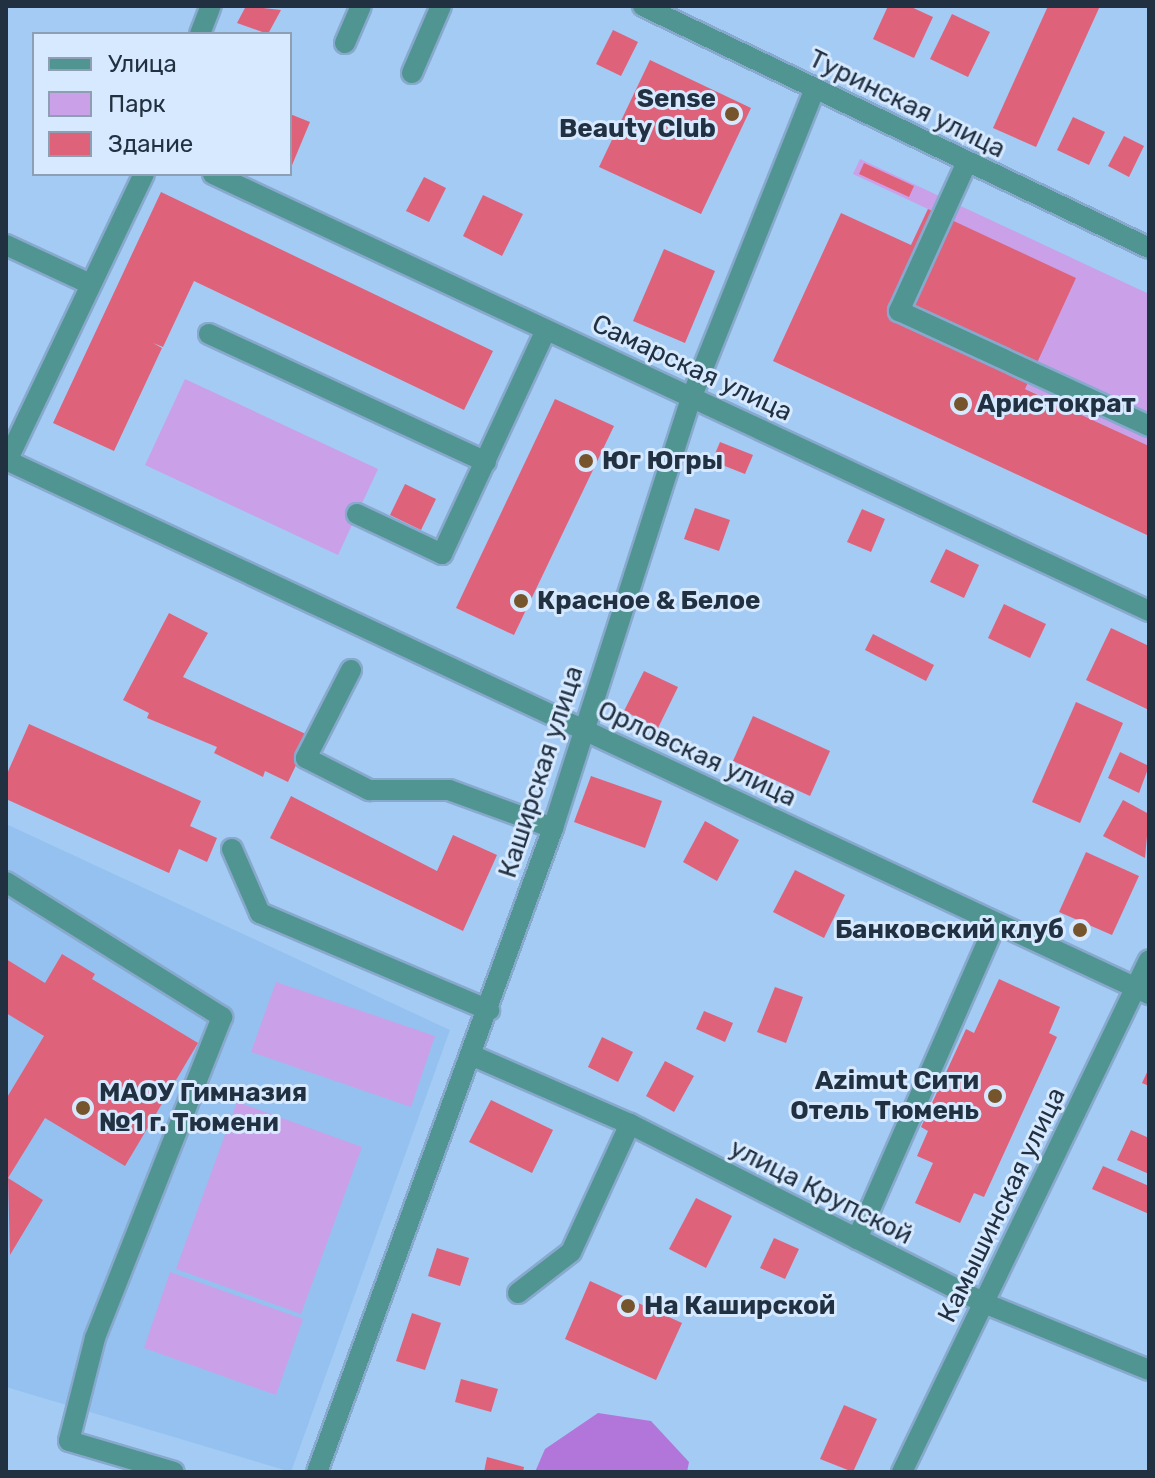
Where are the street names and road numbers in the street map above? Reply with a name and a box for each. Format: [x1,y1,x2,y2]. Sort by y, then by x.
street label: Туринская улица [804,43,1010,165]
street label: Самарская улица [587,308,797,428]
street label: Каширская улица [492,662,590,882]
street label: Орловская улица [593,694,801,814]
street label: Камышинская улица [932,1083,1072,1327]
street label: улица Крупской [724,1133,918,1251]

